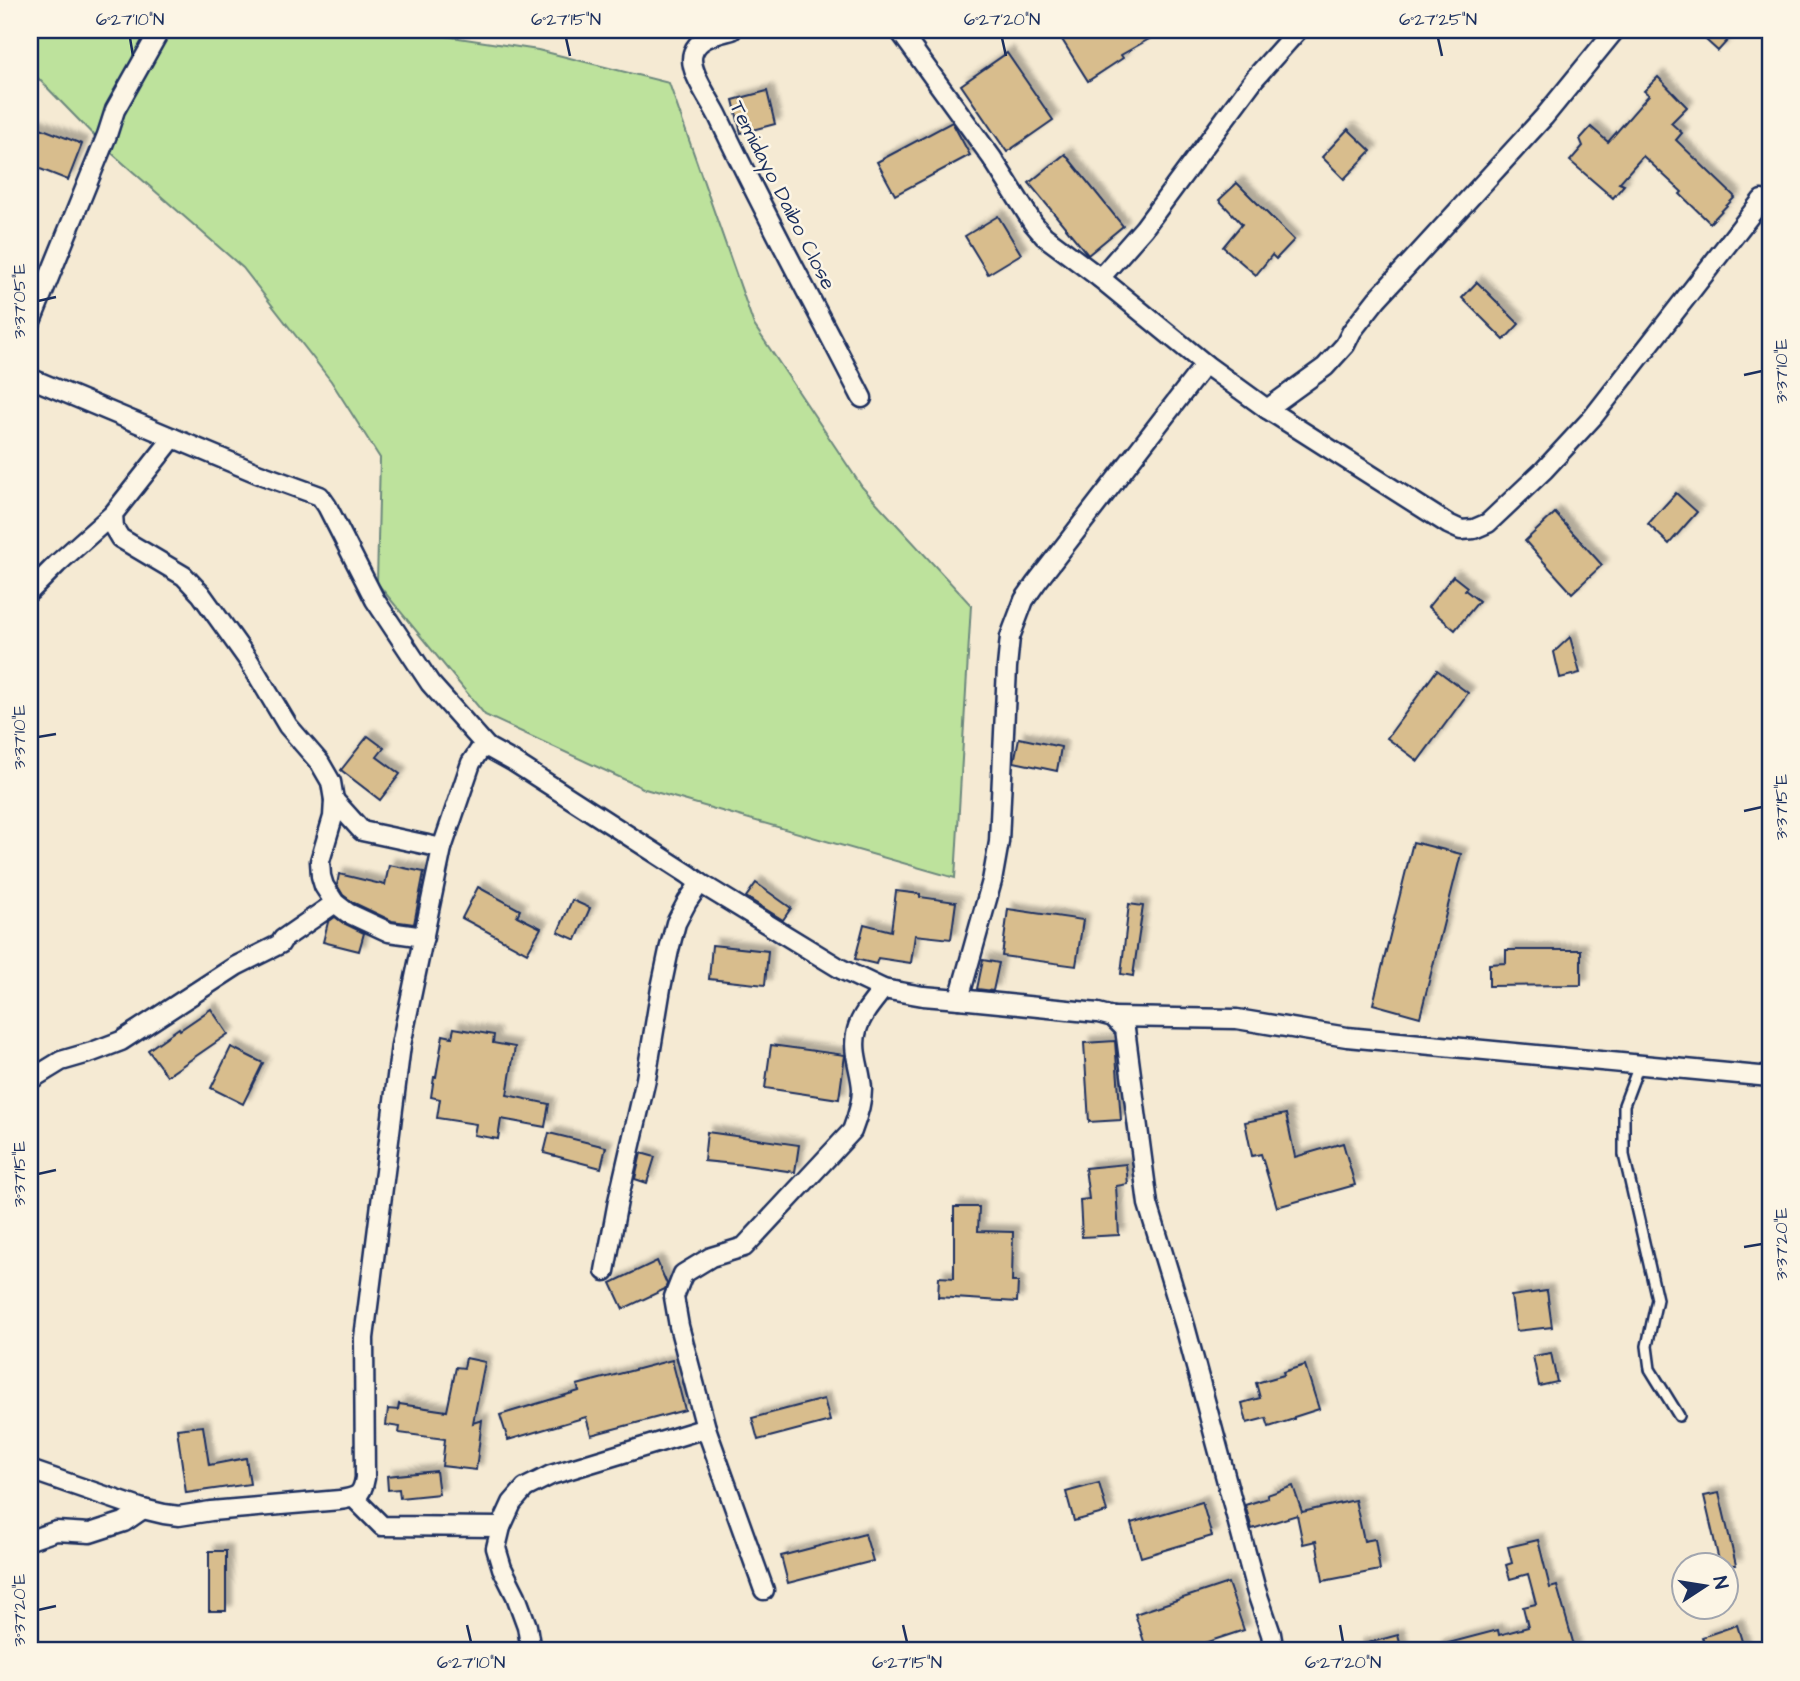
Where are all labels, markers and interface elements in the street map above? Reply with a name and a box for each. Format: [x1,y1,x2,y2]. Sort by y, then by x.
text: 6°27'10"N [96,7,164,32]
text: 6°27'15"N [531,7,601,32]
text: 6°27'20"N [964,7,1040,32]
text: 6°27'25"N [1399,7,1477,32]
street label: Temidayo Daibo Close [721,96,843,296]
text: 3°37'05"E [7,263,32,339]
text: 3°37'10"E [1769,338,1794,403]
text: 3°37'10"E [7,704,32,769]
text: 3°37'15"E [1769,774,1794,840]
text: 3°37'15"E [7,1141,32,1207]
text: 3°37'20"E [1769,1207,1794,1280]
north arrow [1671,1552,1741,1622]
text: 3°37'20"E [7,1573,32,1646]
text: N [1706,1574,1735,1591]
text: 6°27'10"N [437,1650,505,1675]
text: 6°27'15"N [872,1650,942,1675]
text: 6°27'20"N [1305,1650,1381,1675]

